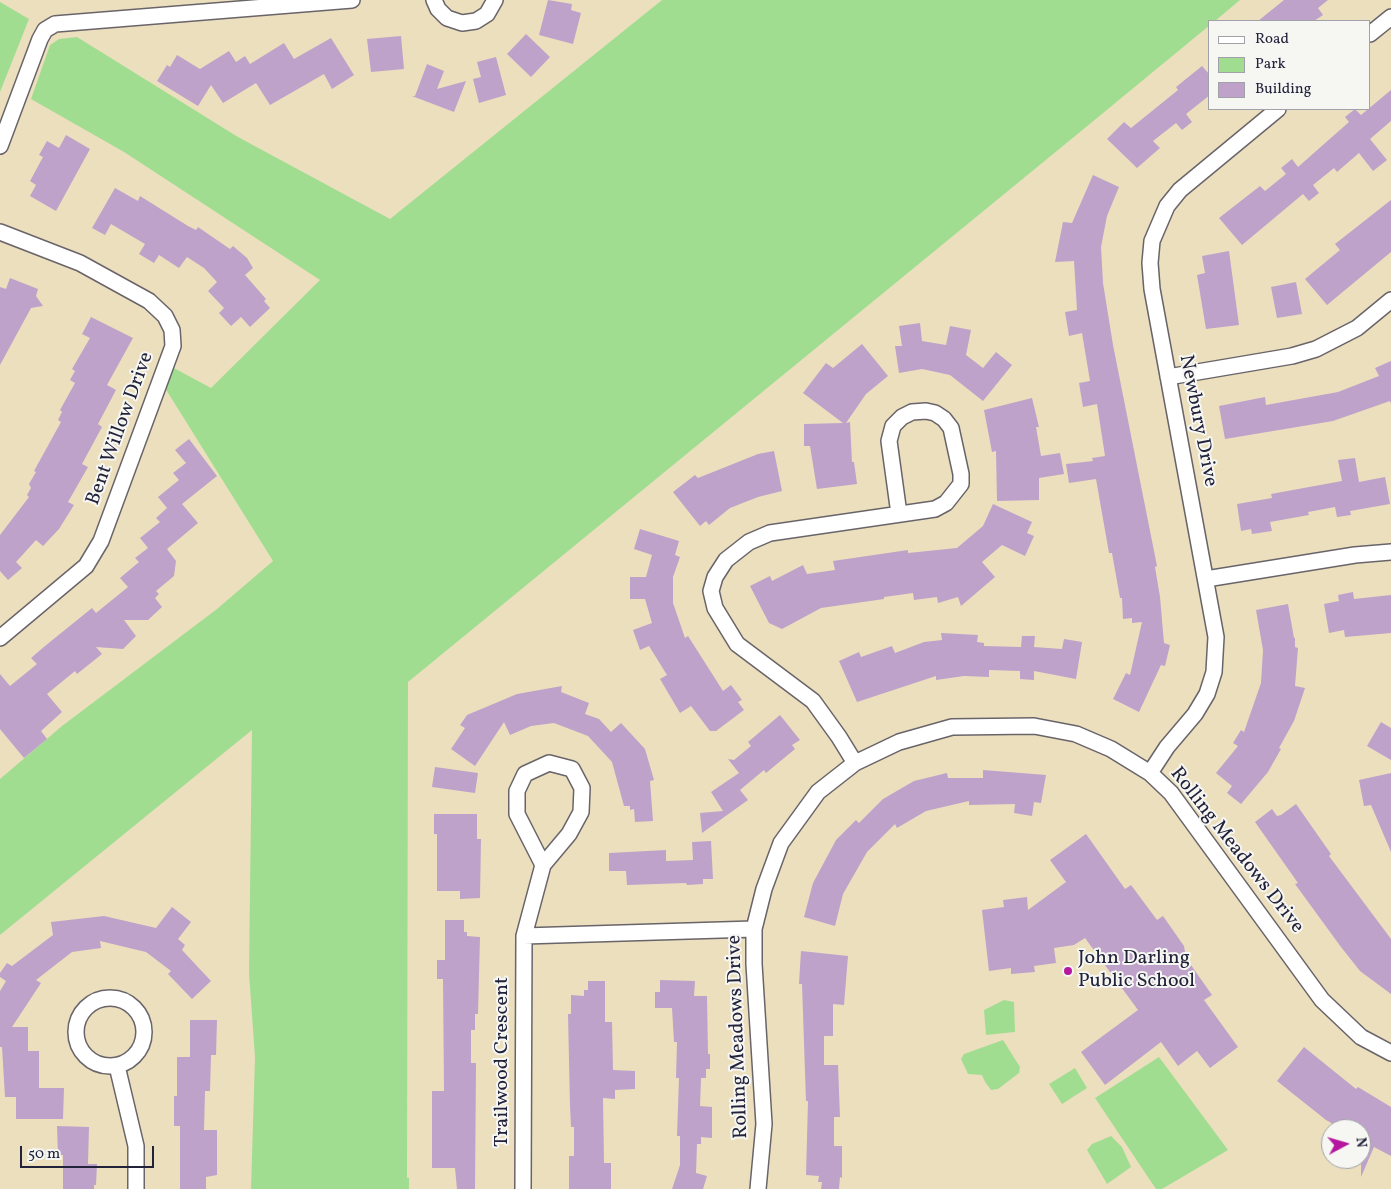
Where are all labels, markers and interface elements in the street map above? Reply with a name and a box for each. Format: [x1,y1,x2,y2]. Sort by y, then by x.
legend [1208,20,1371,110]
text: Road [1255,29,1289,50]
text: Park [1255,54,1286,75]
text: Building [1255,79,1311,100]
street label: Bent Willow Drive [82,349,160,509]
street label: Newbury Drive [1172,353,1222,489]
street label: Rolling Meadows Drive [1164,763,1308,939]
street label: Rolling Meadows Drive [723,935,755,1139]
place label: John Darling Public School [1078,947,1195,994]
marker: John Darling Public School [1062,965,1074,977]
street label: Trailwood Crescent [491,977,515,1147]
north arrow [1321,1119,1371,1169]
scale bar [22,1136,156,1168]
text: N [1350,1136,1370,1149]
text: 50 m [28,1144,60,1165]

